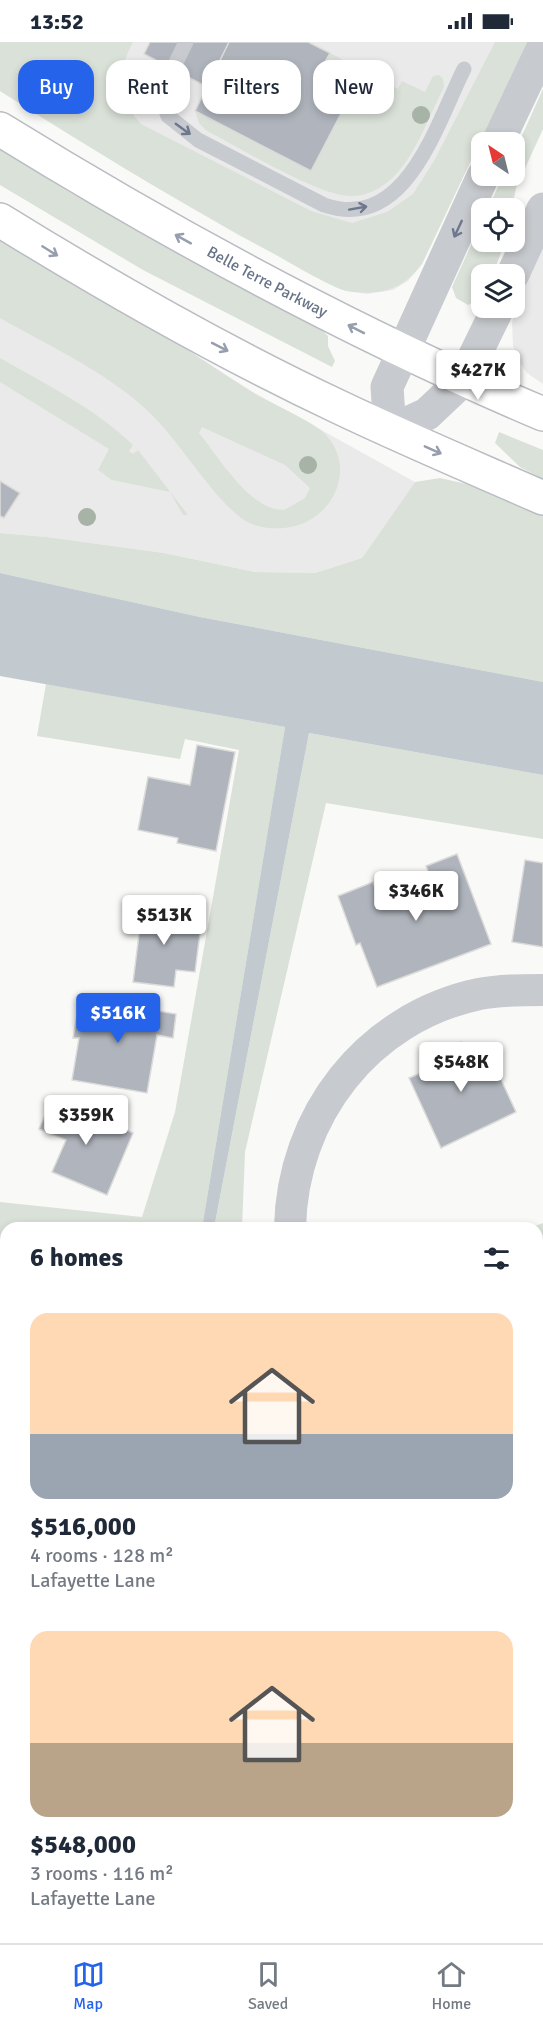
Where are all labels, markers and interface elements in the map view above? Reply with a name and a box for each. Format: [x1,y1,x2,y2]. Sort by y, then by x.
text: 13:52 [30,8,84,35]
chip: Buy [18,60,94,114]
chip: Rent [106,60,190,114]
chip: Filters [202,60,301,114]
chip: New [313,60,394,114]
one-way arrow [175,123,191,136]
north arrow [471,132,525,186]
map controls [471,132,525,318]
button: locate [471,198,525,252]
one-way arrow [348,202,368,213]
one-way arrow [452,219,464,237]
one-way arrow [175,232,192,244]
street label: Belle Terre Parkway [203,242,331,322]
one-way arrow [41,245,58,257]
button: layers [471,264,525,318]
one-way arrow [348,323,365,335]
one-way arrow [210,341,228,353]
pin: $427K [436,350,520,401]
text: $427K [450,357,506,382]
one-way arrow [424,445,442,456]
pin: $346K [374,871,458,922]
text: $346K [388,878,444,903]
pin: $513K [122,895,206,946]
text: $513K [136,902,192,927]
pin: $516K [76,993,160,1044]
text: $516K [90,1000,146,1025]
pin: $548K [419,1042,503,1093]
text: $548K [433,1049,489,1074]
pin: $359K [44,1095,128,1146]
text: $359K [58,1102,114,1127]
text: 6 homes [30,1242,123,1274]
icon: filters [480,1242,513,1275]
icon: home [218,1352,326,1460]
text: $516,000 [30,1511,136,1543]
text: 4 rooms · 128 m² [30,1543,174,1568]
text: Lafayette Lane [30,1568,156,1593]
icon: home [218,1670,326,1778]
text: $548,000 [30,1829,136,1861]
text: 3 rooms · 116 m² [30,1861,174,1886]
text: Lafayette Lane [30,1886,156,1911]
tab: Map [72,1958,105,2014]
tab: Saved [248,1958,288,2014]
tab: Home [431,1958,471,2014]

